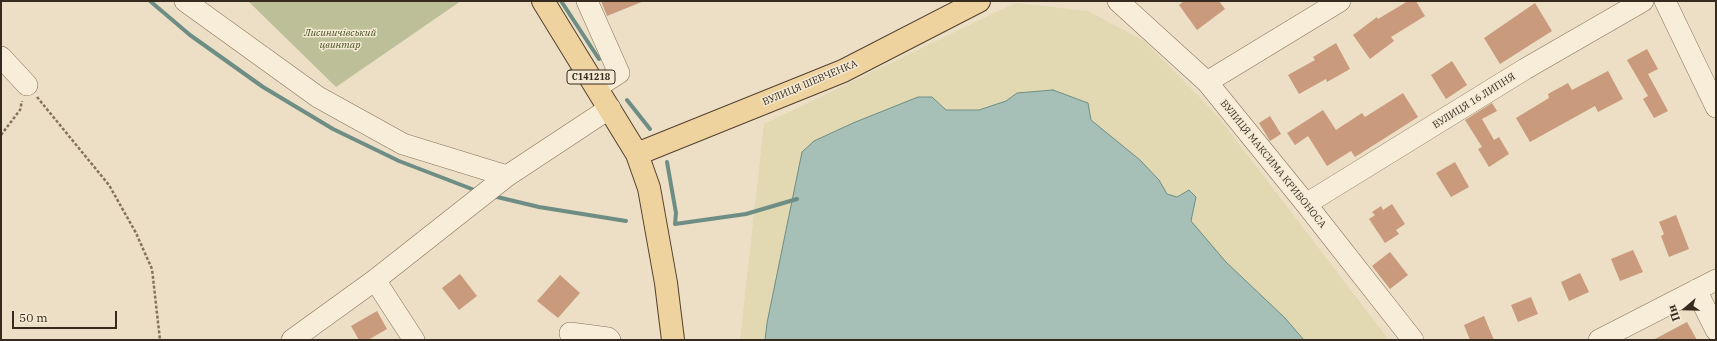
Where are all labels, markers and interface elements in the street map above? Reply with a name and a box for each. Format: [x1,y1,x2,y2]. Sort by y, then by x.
park label: Лисиничівський цвинтар [304,27,376,50]
street label: ВУЛИЦЯ ШЕВЧЕНКА [761,58,859,108]
road number: С141218 [567,70,615,84]
street label: ВУЛИЦЯ 16 ЛИПНЯ [1431,71,1517,131]
street label: ВУЛИЦЯ МАКСИМА КРИВОНОСА [1218,98,1328,230]
north arrow [1665,289,1705,329]
scale bar [14,303,119,329]
text: Пн [1664,303,1683,323]
text: 50 m [19,310,48,325]

